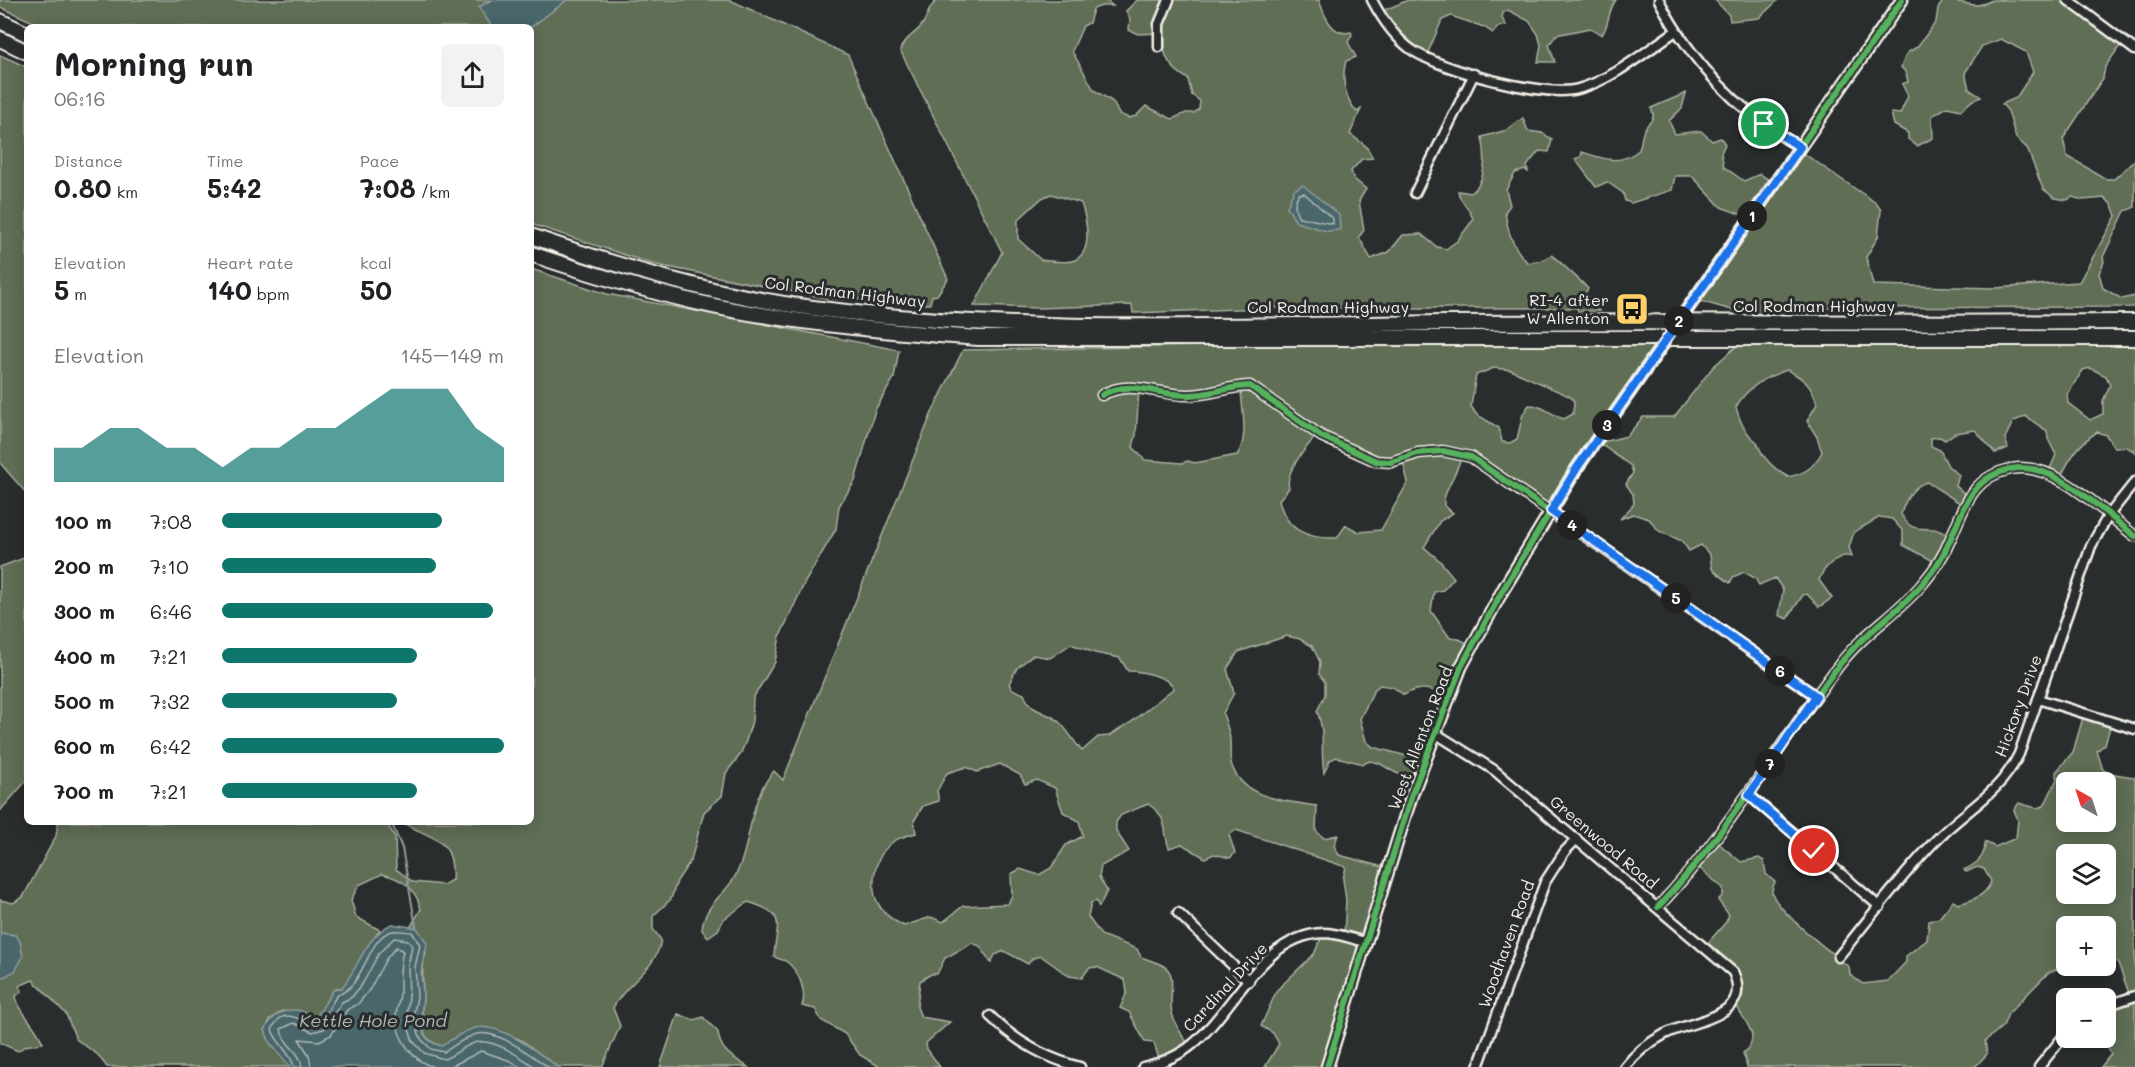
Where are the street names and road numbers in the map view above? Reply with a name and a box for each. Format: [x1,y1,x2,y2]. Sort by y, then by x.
street label: Col Rodman Highway [763,271,927,312]
street label: Col Rodman Highway [1733,295,1895,316]
street label: Col Rodman Highway [1247,296,1409,317]
street label: Hickory Drive [1989,652,2046,760]
street label: West Allenton Road [1382,663,1457,813]
street label: Greenwood Road [1546,790,1663,893]
street label: Woodhaven Road [1473,877,1538,1011]
street label: Cardinal Drive [1178,938,1271,1036]

